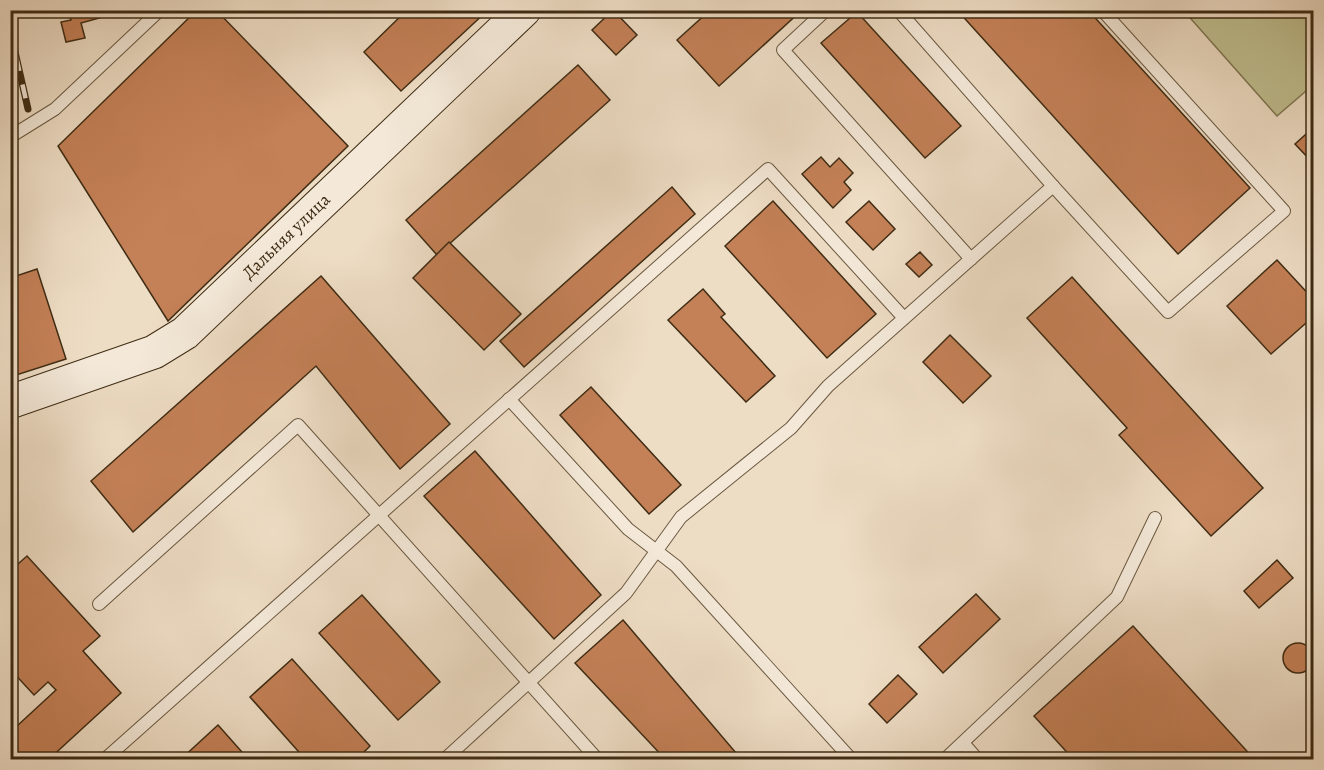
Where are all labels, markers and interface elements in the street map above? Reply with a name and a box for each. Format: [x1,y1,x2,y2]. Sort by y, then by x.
street label: Дальняя улица [237,187,336,284]

